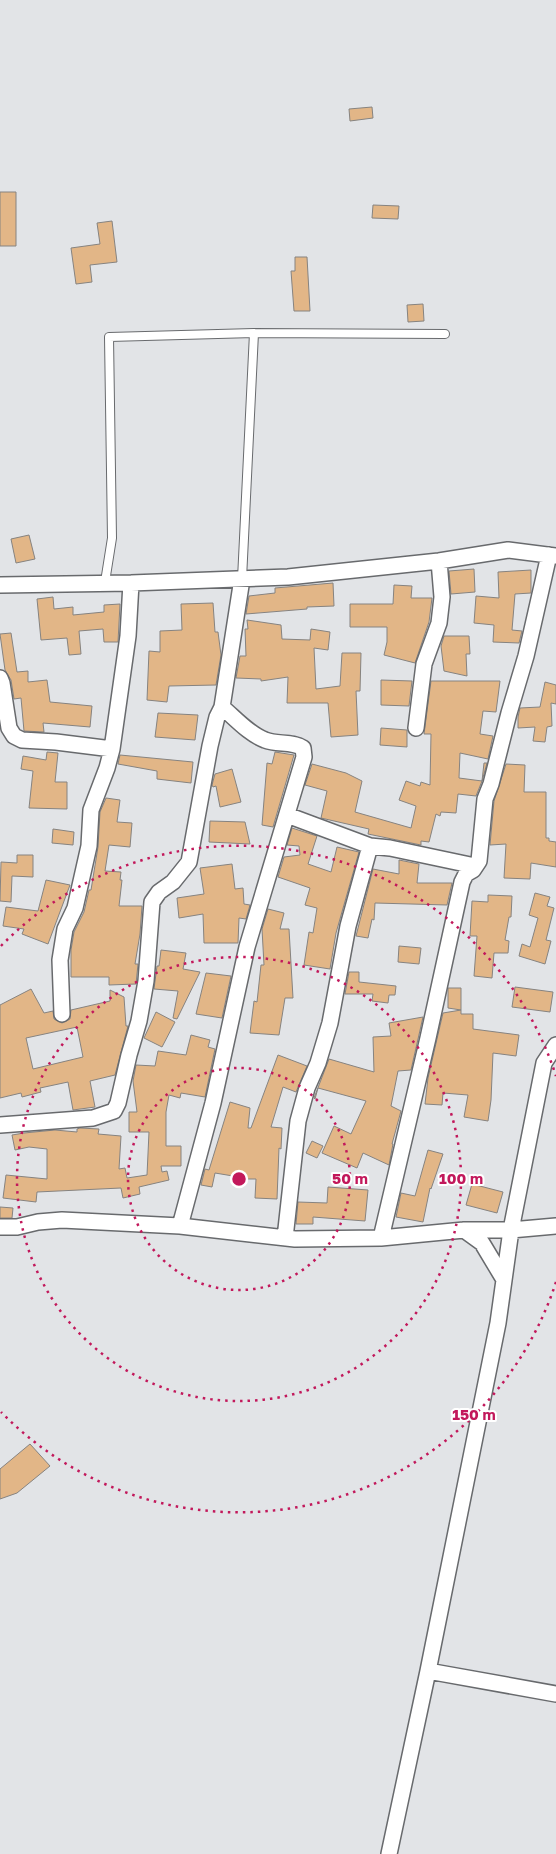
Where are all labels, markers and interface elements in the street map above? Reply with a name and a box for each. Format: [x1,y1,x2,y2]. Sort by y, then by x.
text: 50 m [332,1169,368,1187]
text: 100 m [439,1169,483,1187]
centre of rings [230,1170,248,1188]
text: 150 m [452,1405,496,1423]

